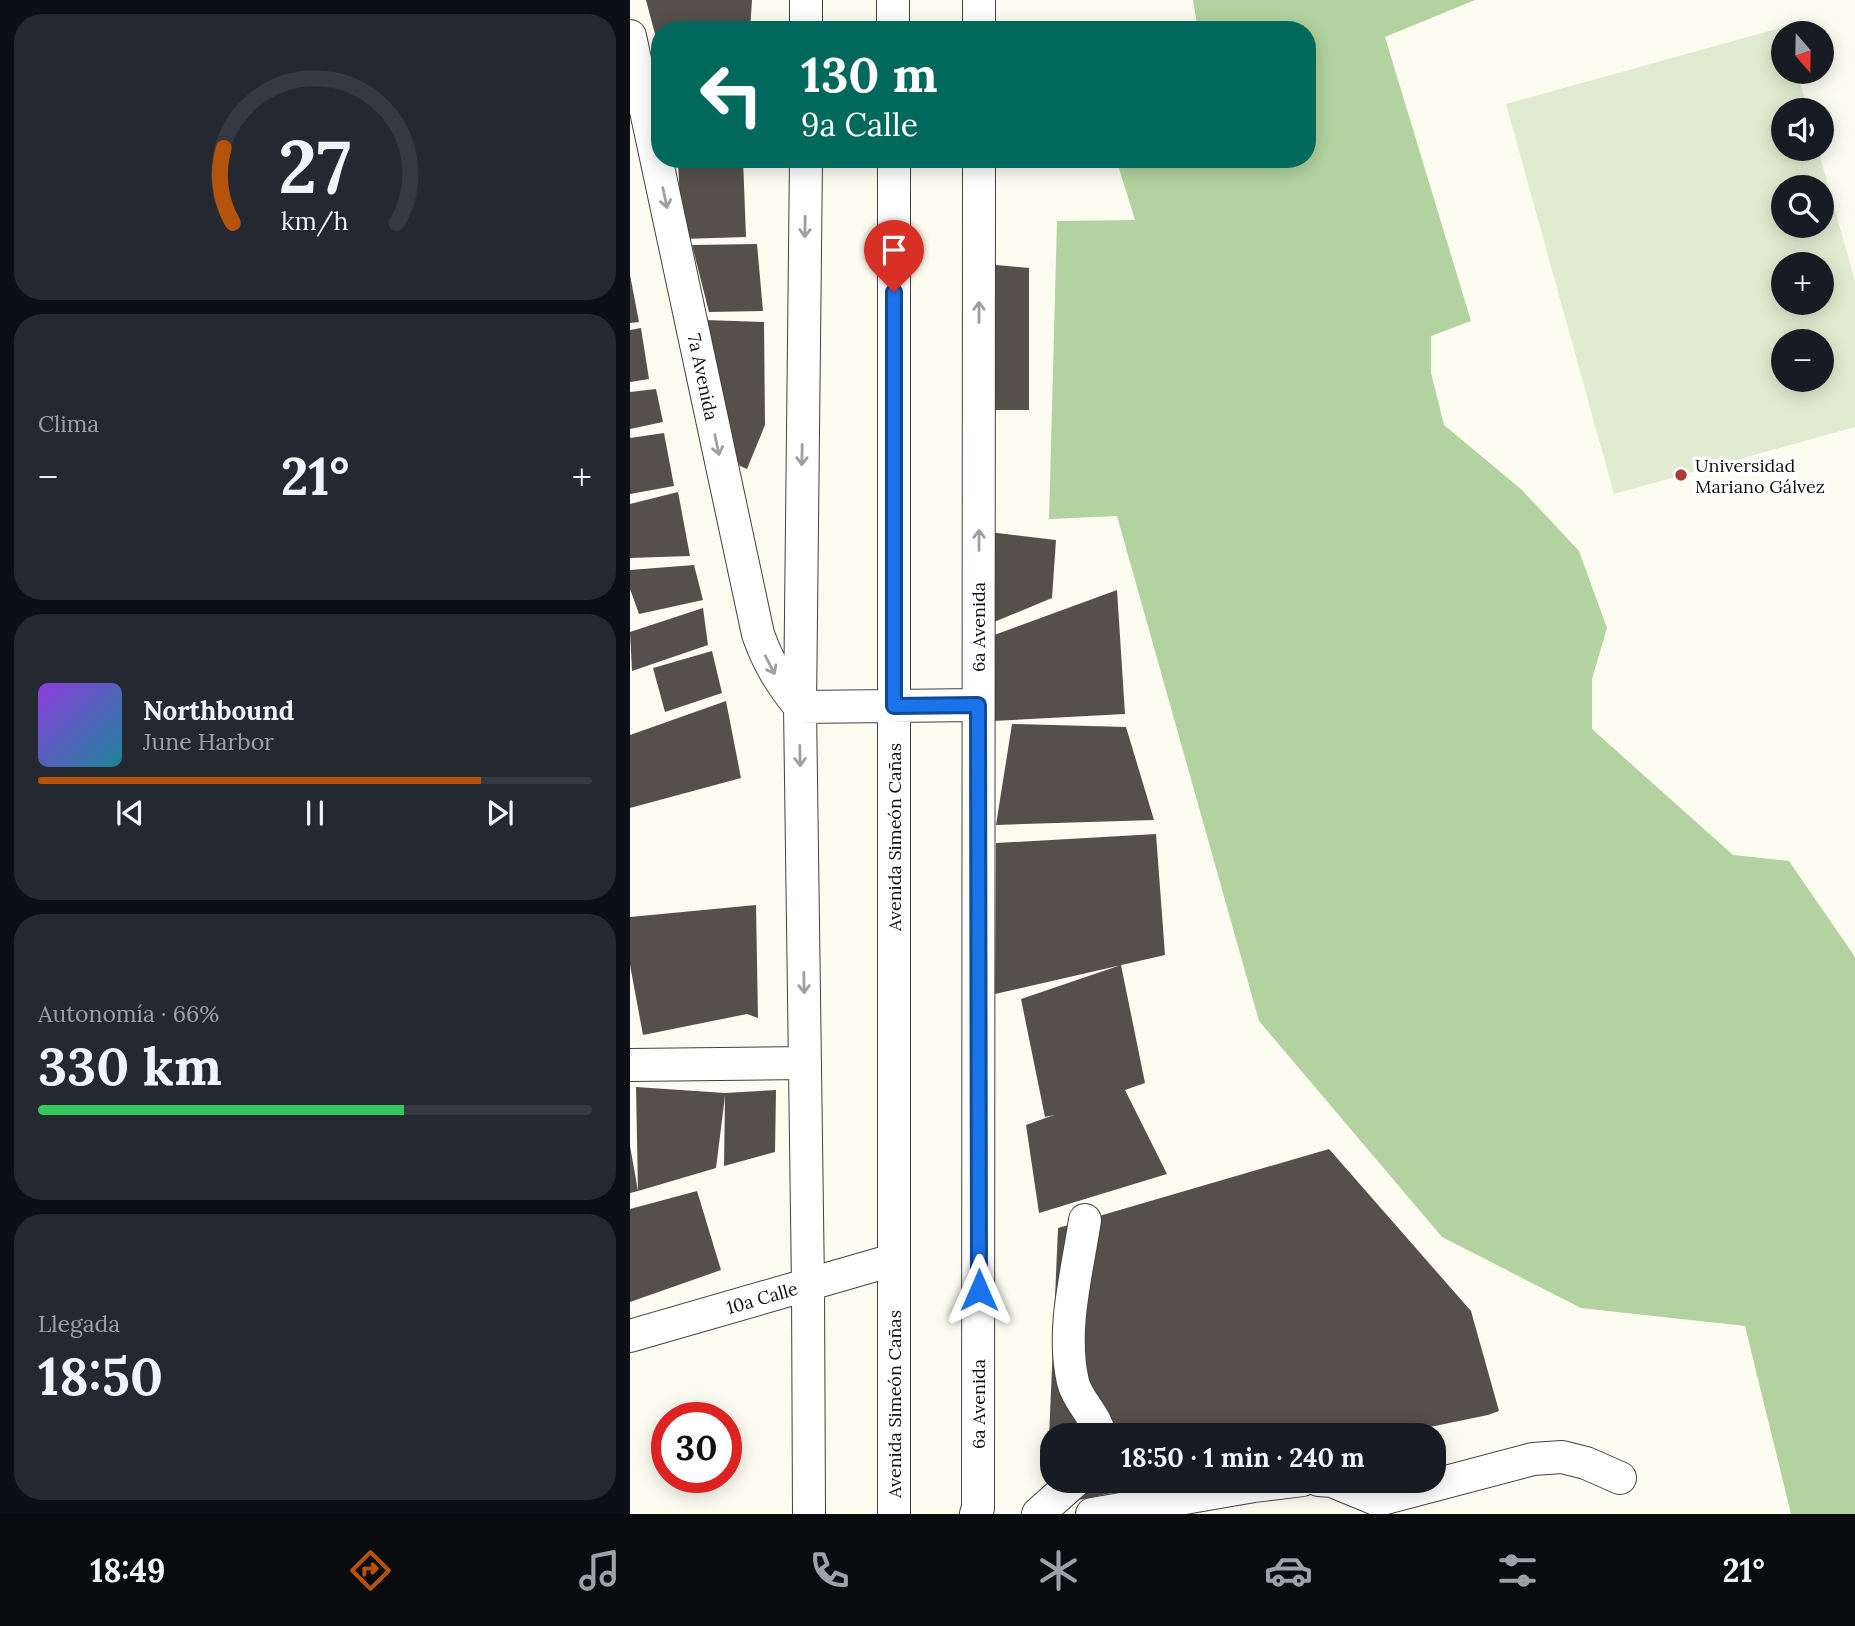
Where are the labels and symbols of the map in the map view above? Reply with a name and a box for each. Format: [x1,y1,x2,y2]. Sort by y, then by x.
north arrow [1771,21,1834,84]
one-way arrow [658,186,672,209]
one-way arrow [798,216,812,239]
pin [864,220,924,292]
one-way arrow [972,301,986,324]
street label: 7a Avenida [683,332,723,422]
one-way arrow [711,433,725,456]
one-way arrow [796,443,809,466]
place label: Universidad Mariano Gálvez [1695,454,1825,498]
marker: Universidad Mariano Gálvez [1673,467,1689,483]
one-way arrow [972,528,985,551]
street label: 6a Avenida [967,582,990,672]
one-way arrow [764,655,778,675]
street label: Avenida Simeón Cañas [883,743,906,932]
one-way arrow [794,744,807,767]
one-way arrow [797,972,811,995]
position arrow [942,1253,1016,1327]
street label: 10a Calle [724,1277,801,1319]
street label: Avenida Simeón Cañas [883,1310,906,1499]
street label: 6a Avenida [967,1359,990,1449]
speed limit sign: 30 [651,1402,742,1493]

